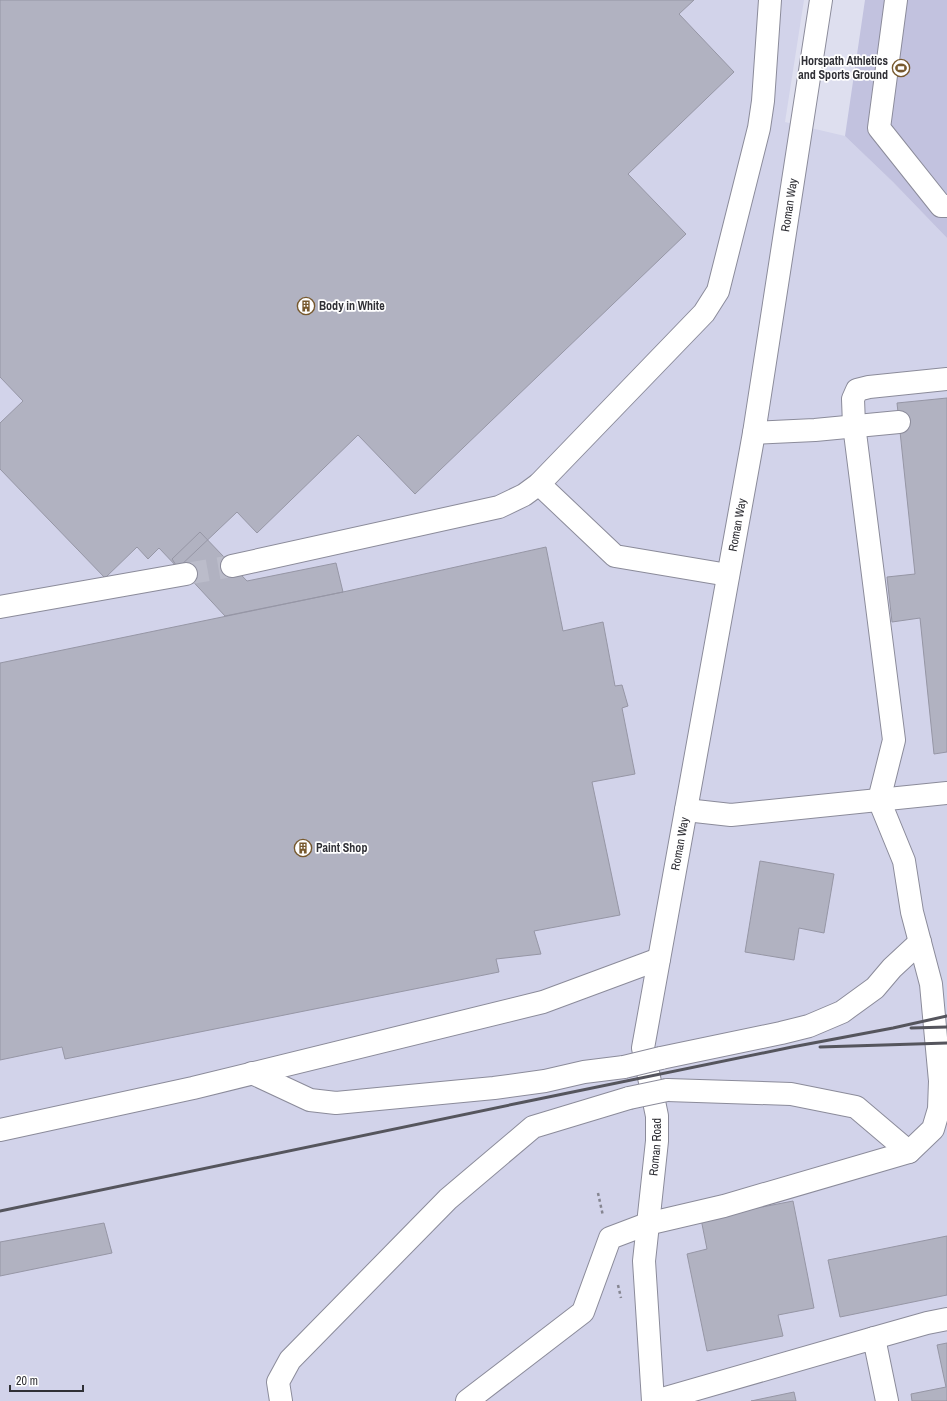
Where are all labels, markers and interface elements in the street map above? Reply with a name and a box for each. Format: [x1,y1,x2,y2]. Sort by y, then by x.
place label: Horspath Athletics and Sports Ground [798,53,889,83]
sports icon: Horspath Athletics and Sports Ground [891,58,911,78]
street label: Roman Way [777,177,801,233]
building icon: Body in White [296,296,316,316]
place label: Body in White [319,298,385,314]
street label: Roman Way [725,497,750,553]
street label: Roman Way [667,816,693,872]
building icon: Paint Shop [293,838,313,858]
place label: Paint Shop [316,840,367,856]
street label: Roman Road [645,1118,665,1177]
scale bar [10,1367,83,1393]
text: 20 m [16,1373,38,1389]

